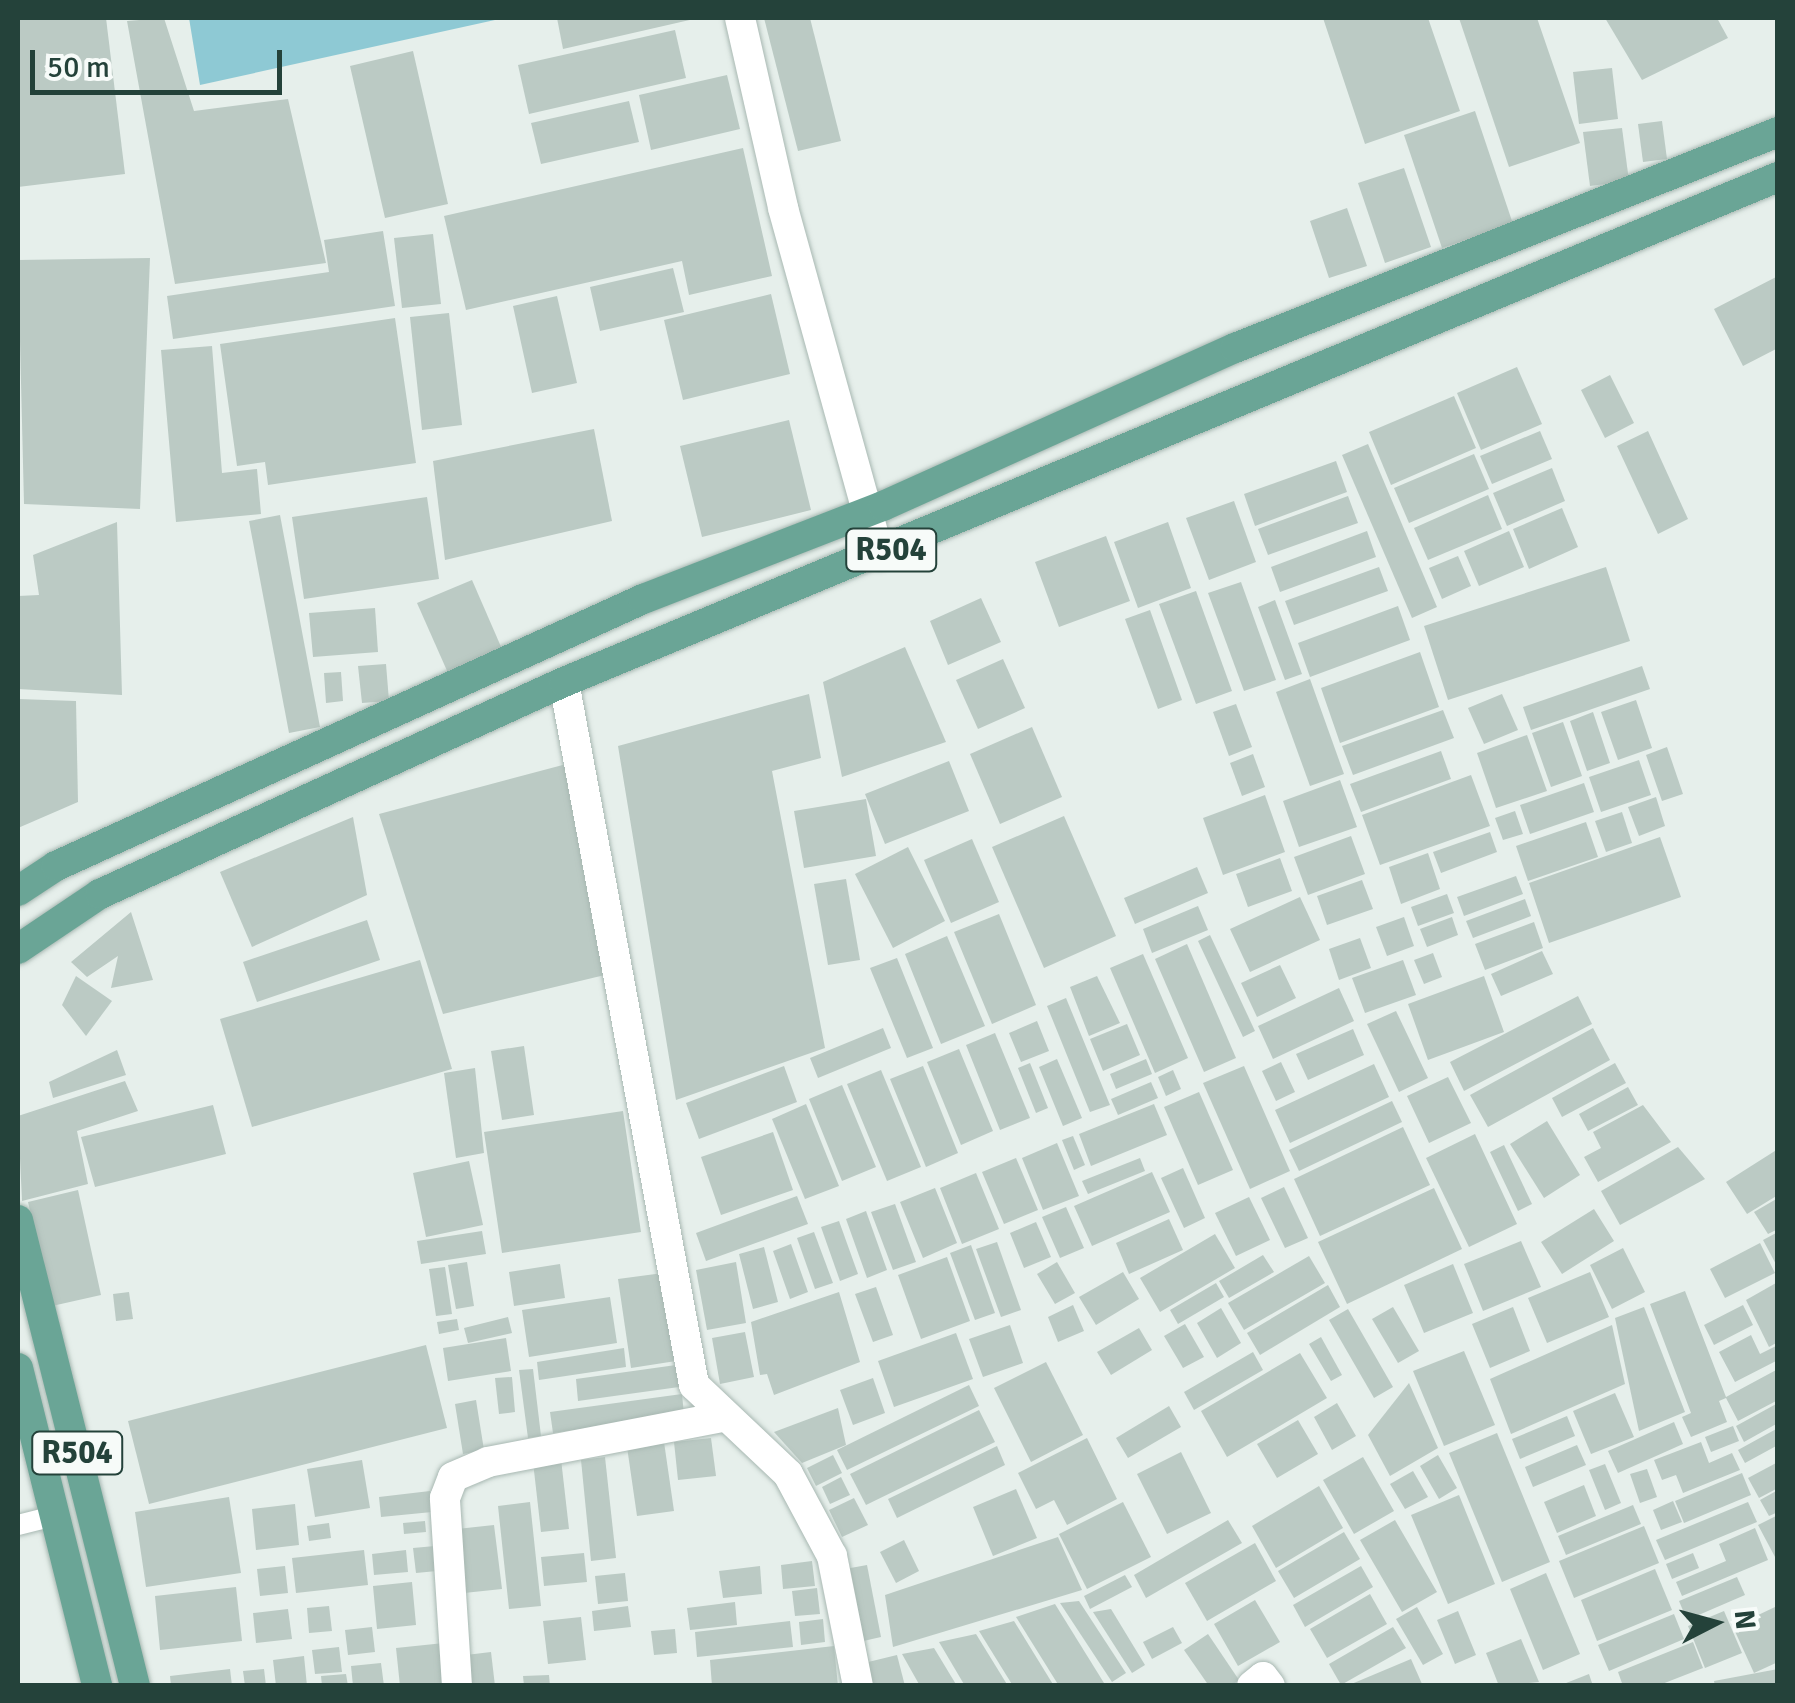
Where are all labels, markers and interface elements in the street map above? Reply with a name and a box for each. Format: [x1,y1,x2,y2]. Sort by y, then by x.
scale bar [35,30,288,92]
text: 50 m [47,49,110,86]
road number: R504 [844,523,938,577]
road number: R504 [30,1426,124,1480]
north arrow [1665,1573,1765,1673]
text: N [1727,1608,1763,1631]

